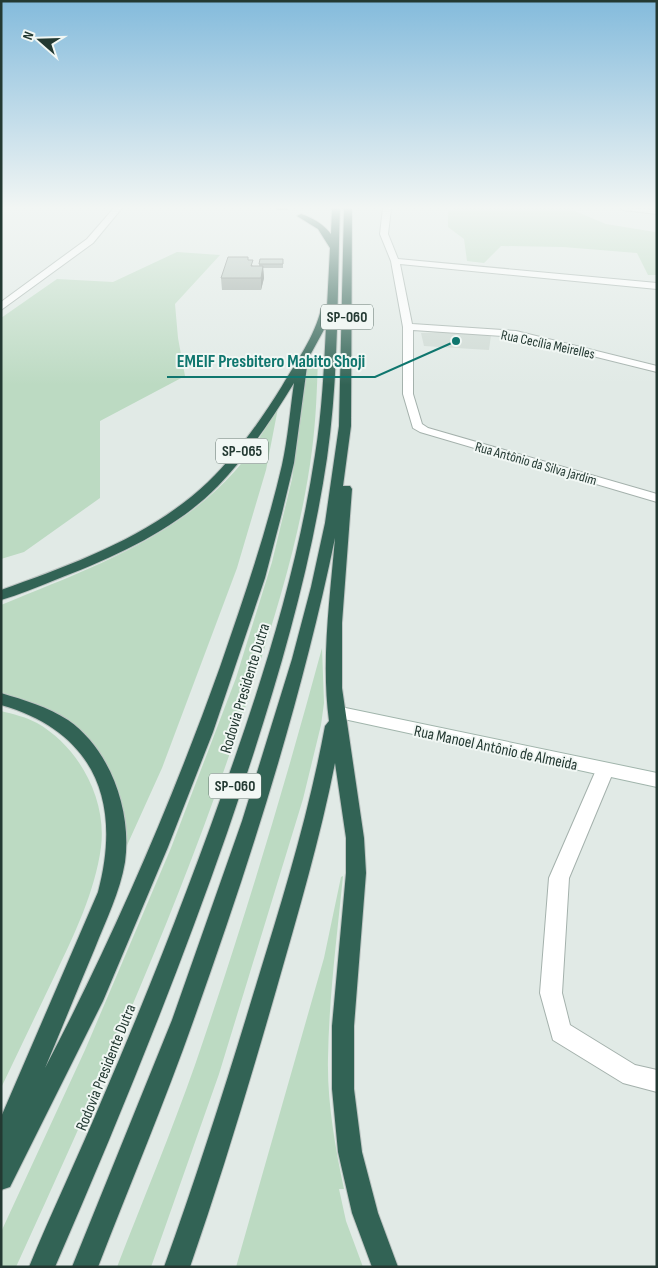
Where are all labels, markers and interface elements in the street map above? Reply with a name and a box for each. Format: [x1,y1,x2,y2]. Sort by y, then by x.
north arrow [15,15,65,65]
text: N [19,29,38,42]
road number: SP-060 [321,304,373,330]
street label: Rua Cecília Meirelles [499,326,596,363]
callout: EMEIF Presbitero Mabito Shoji [167,344,375,377]
text: EMEIF Presbitero Mabito Shoji [177,351,365,372]
road number: SP-065 [216,438,268,464]
street label: Rua Antônio da Silva Jardim [473,438,599,489]
street label: Rodovia Presidente Dutra [217,621,274,756]
street label: Rua Manoel Antônio de Almeida [412,722,579,775]
road number: SP-060 [209,774,261,798]
street label: Rodovia Presidente Dutra [72,1001,140,1134]

